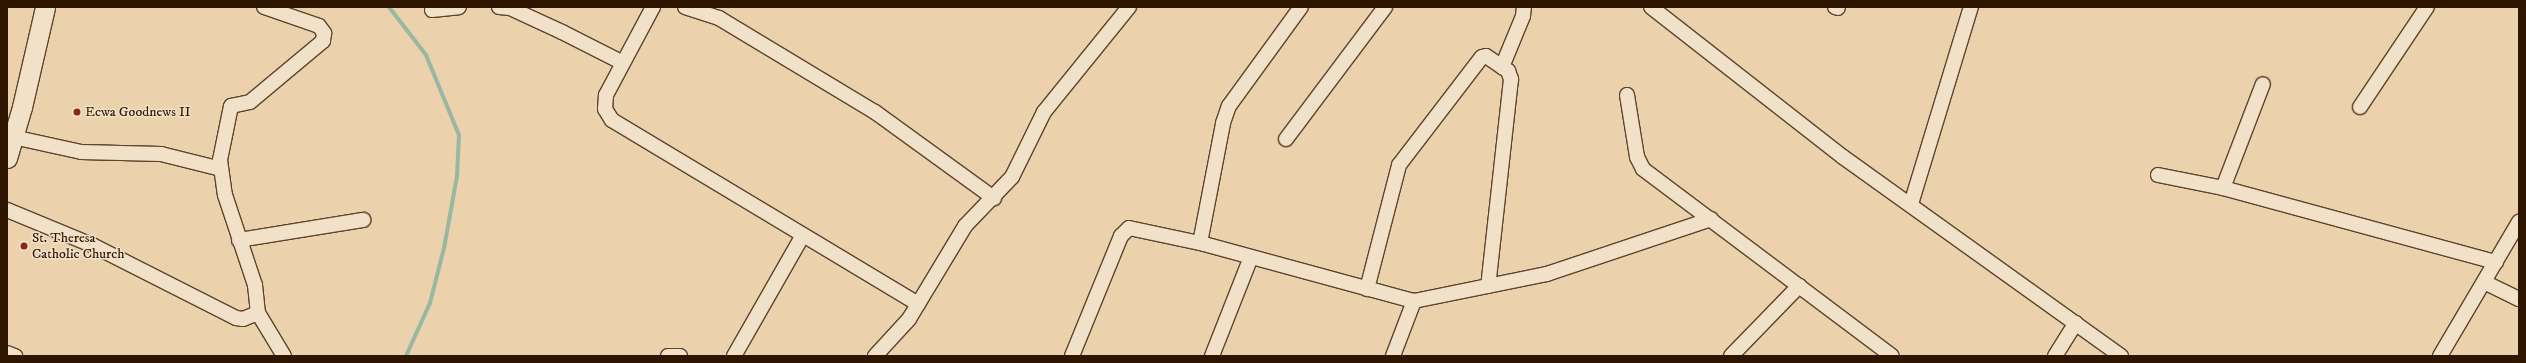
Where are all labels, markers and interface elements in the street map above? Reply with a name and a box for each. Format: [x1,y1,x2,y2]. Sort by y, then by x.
place label: Ecwa Goodnews II [85,104,190,120]
marker: Ecwa Goodnews II [72,107,82,117]
place label: St. Theresa Catholic Church [32,230,124,262]
marker: St. Theresa Catholic Church [19,241,29,251]

